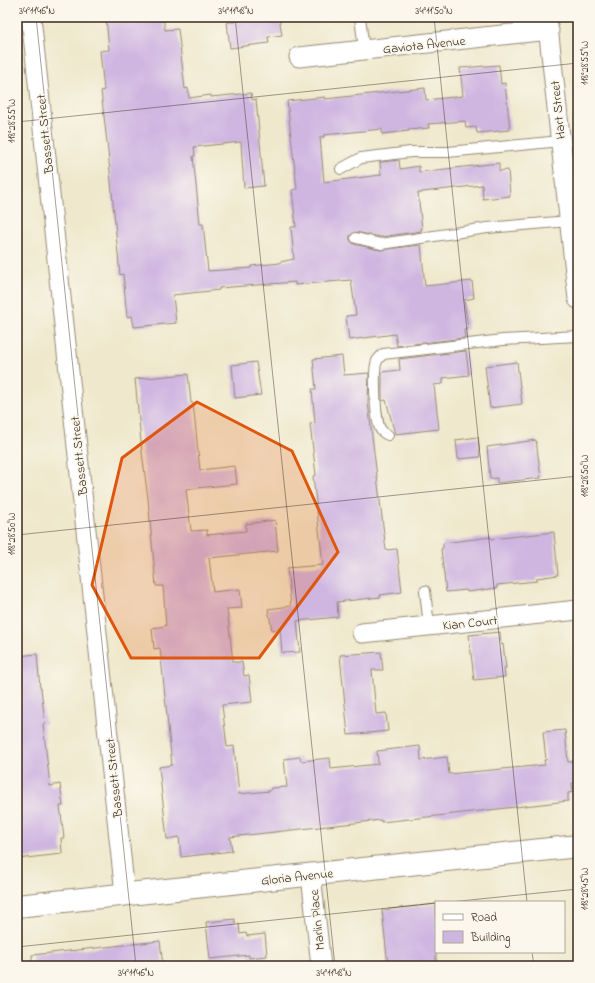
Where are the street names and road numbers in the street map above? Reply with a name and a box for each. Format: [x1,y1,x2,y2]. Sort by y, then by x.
street label: Gaviota Avenue [382,32,466,59]
street label: Hart Street [546,79,571,140]
street label: Bassett Street [32,93,59,175]
street label: Bassett Street [66,415,93,497]
street label: Kian Court [442,611,499,636]
street label: Bassett Street [101,737,128,819]
street label: Gloria Avenue [260,864,334,891]
street label: Marlin Place [305,889,330,951]

